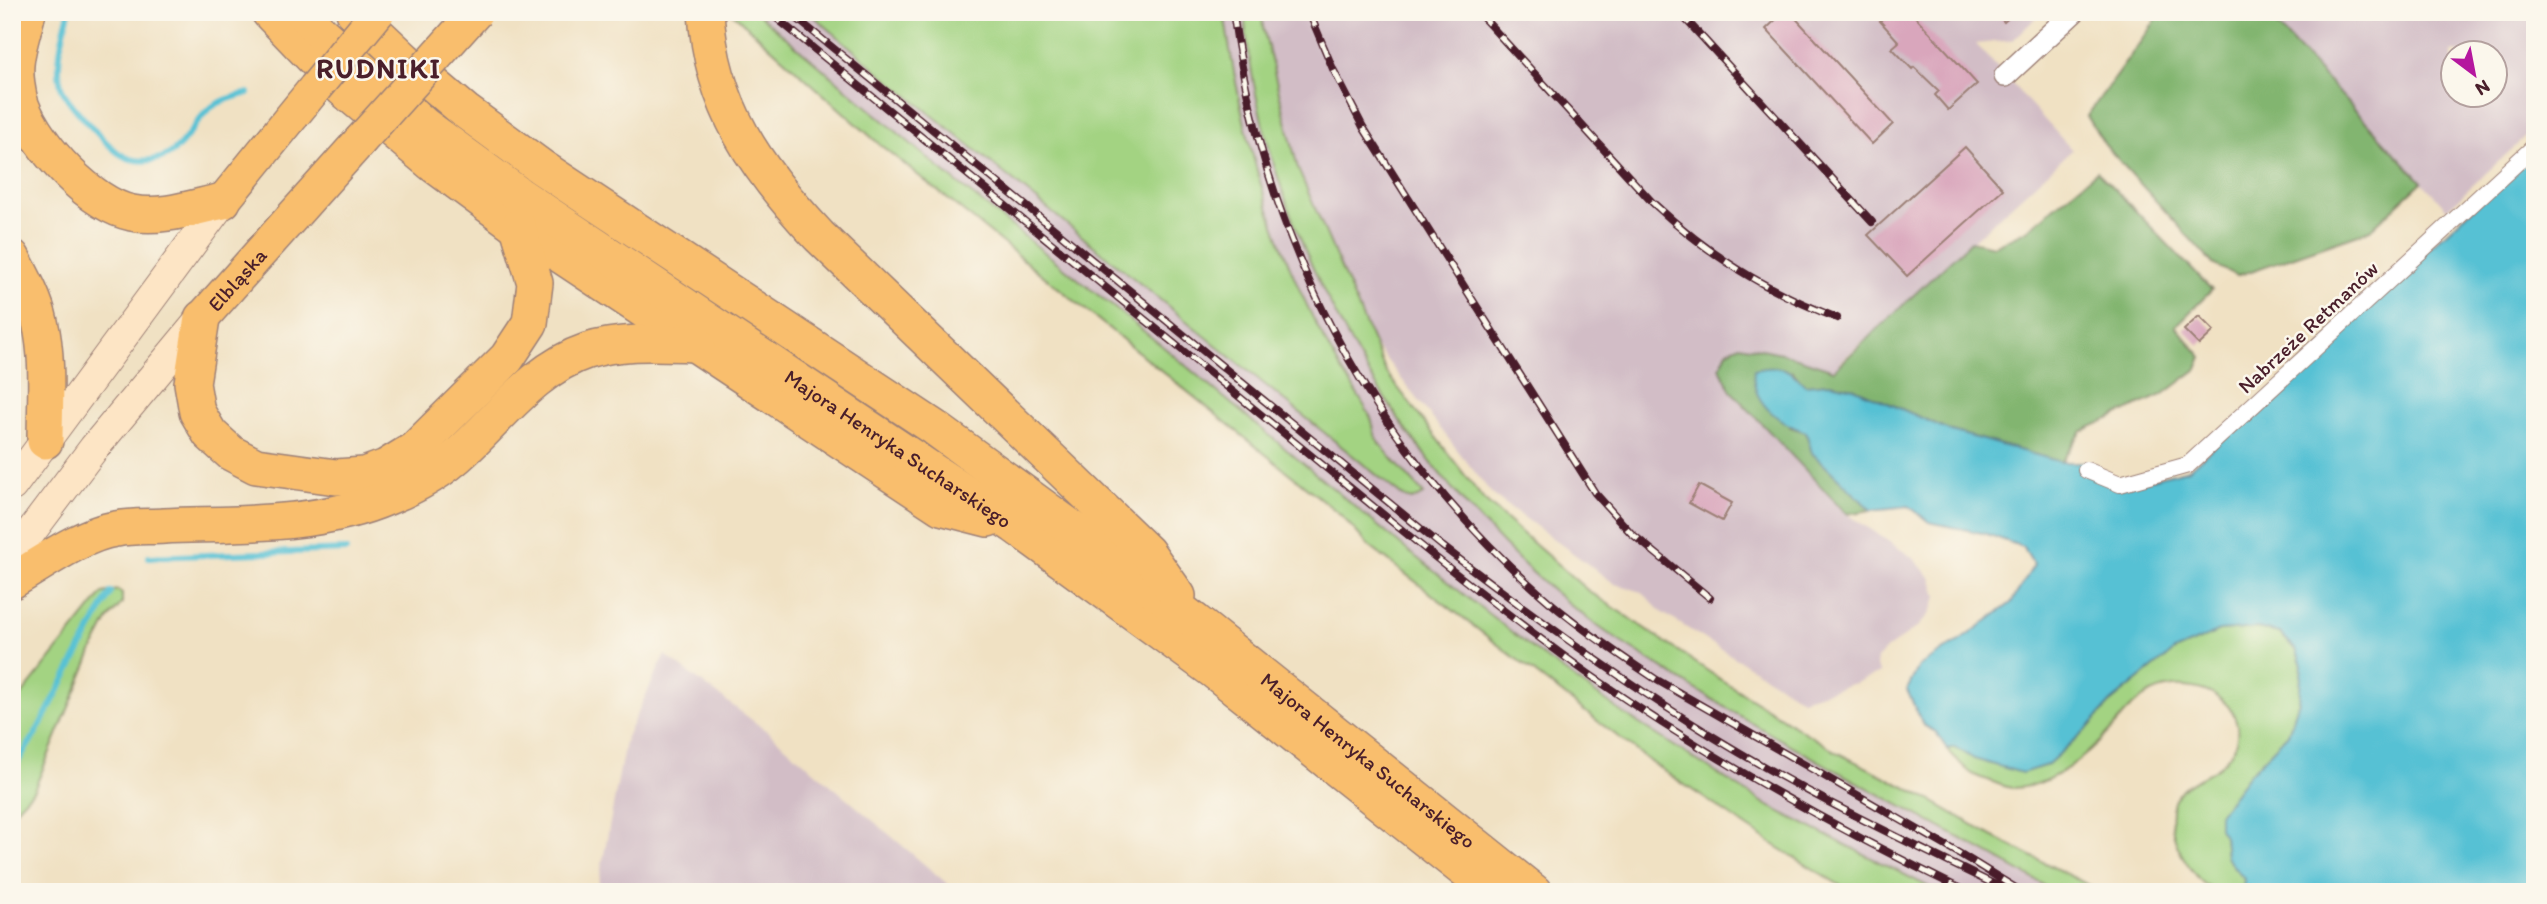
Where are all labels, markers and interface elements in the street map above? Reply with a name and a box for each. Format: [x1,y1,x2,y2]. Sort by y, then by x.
north arrow [2438,38,2508,108]
district label: RUDNIKI [316,51,442,85]
text: N [2471,75,2494,101]
street label: Elbląska [202,242,271,316]
street label: Nabrzeże Retmanów [2233,255,2383,399]
street label: Majora Henryka Sucharskiego [780,363,1017,533]
street label: Majora Henryka Sucharskiego [1256,667,1481,853]

